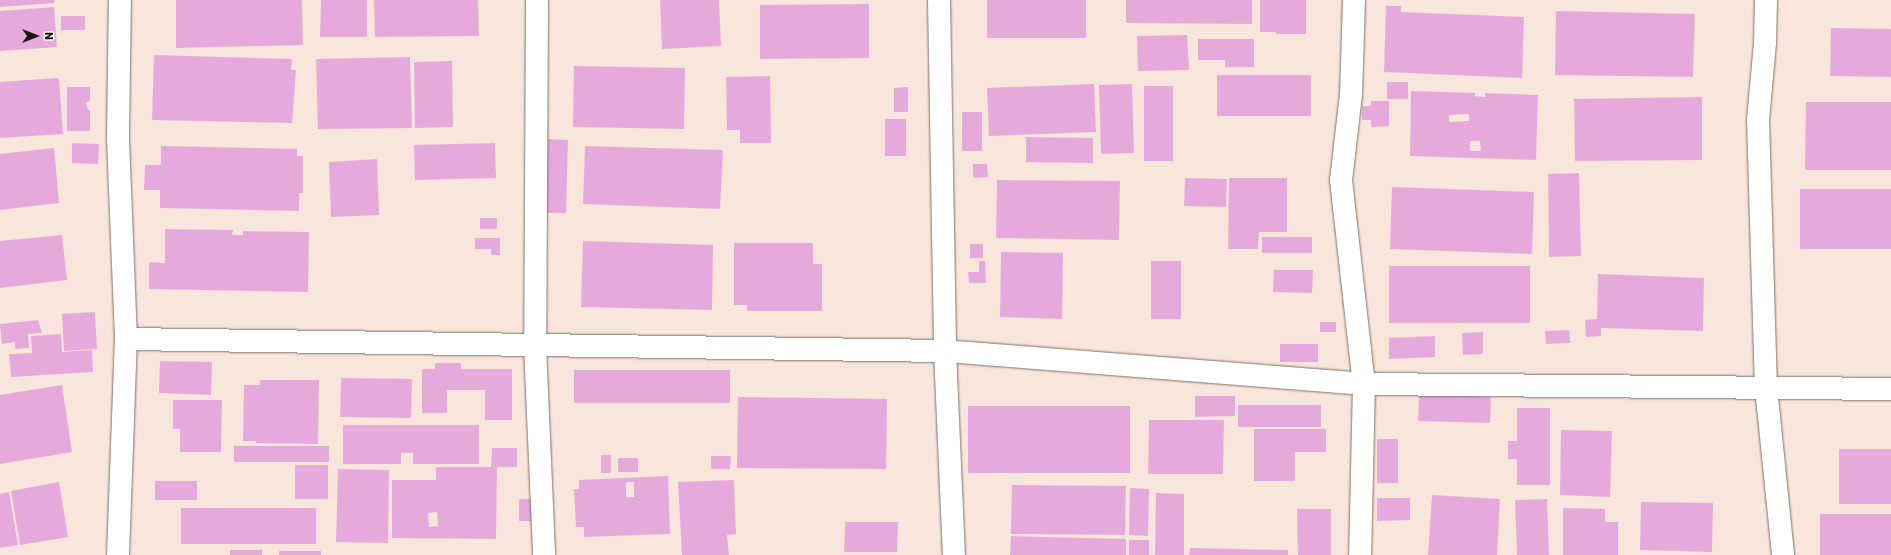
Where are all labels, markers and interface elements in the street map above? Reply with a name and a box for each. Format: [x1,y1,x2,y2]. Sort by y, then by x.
north arrow [16,16,56,56]
text: N [42,32,55,40]

